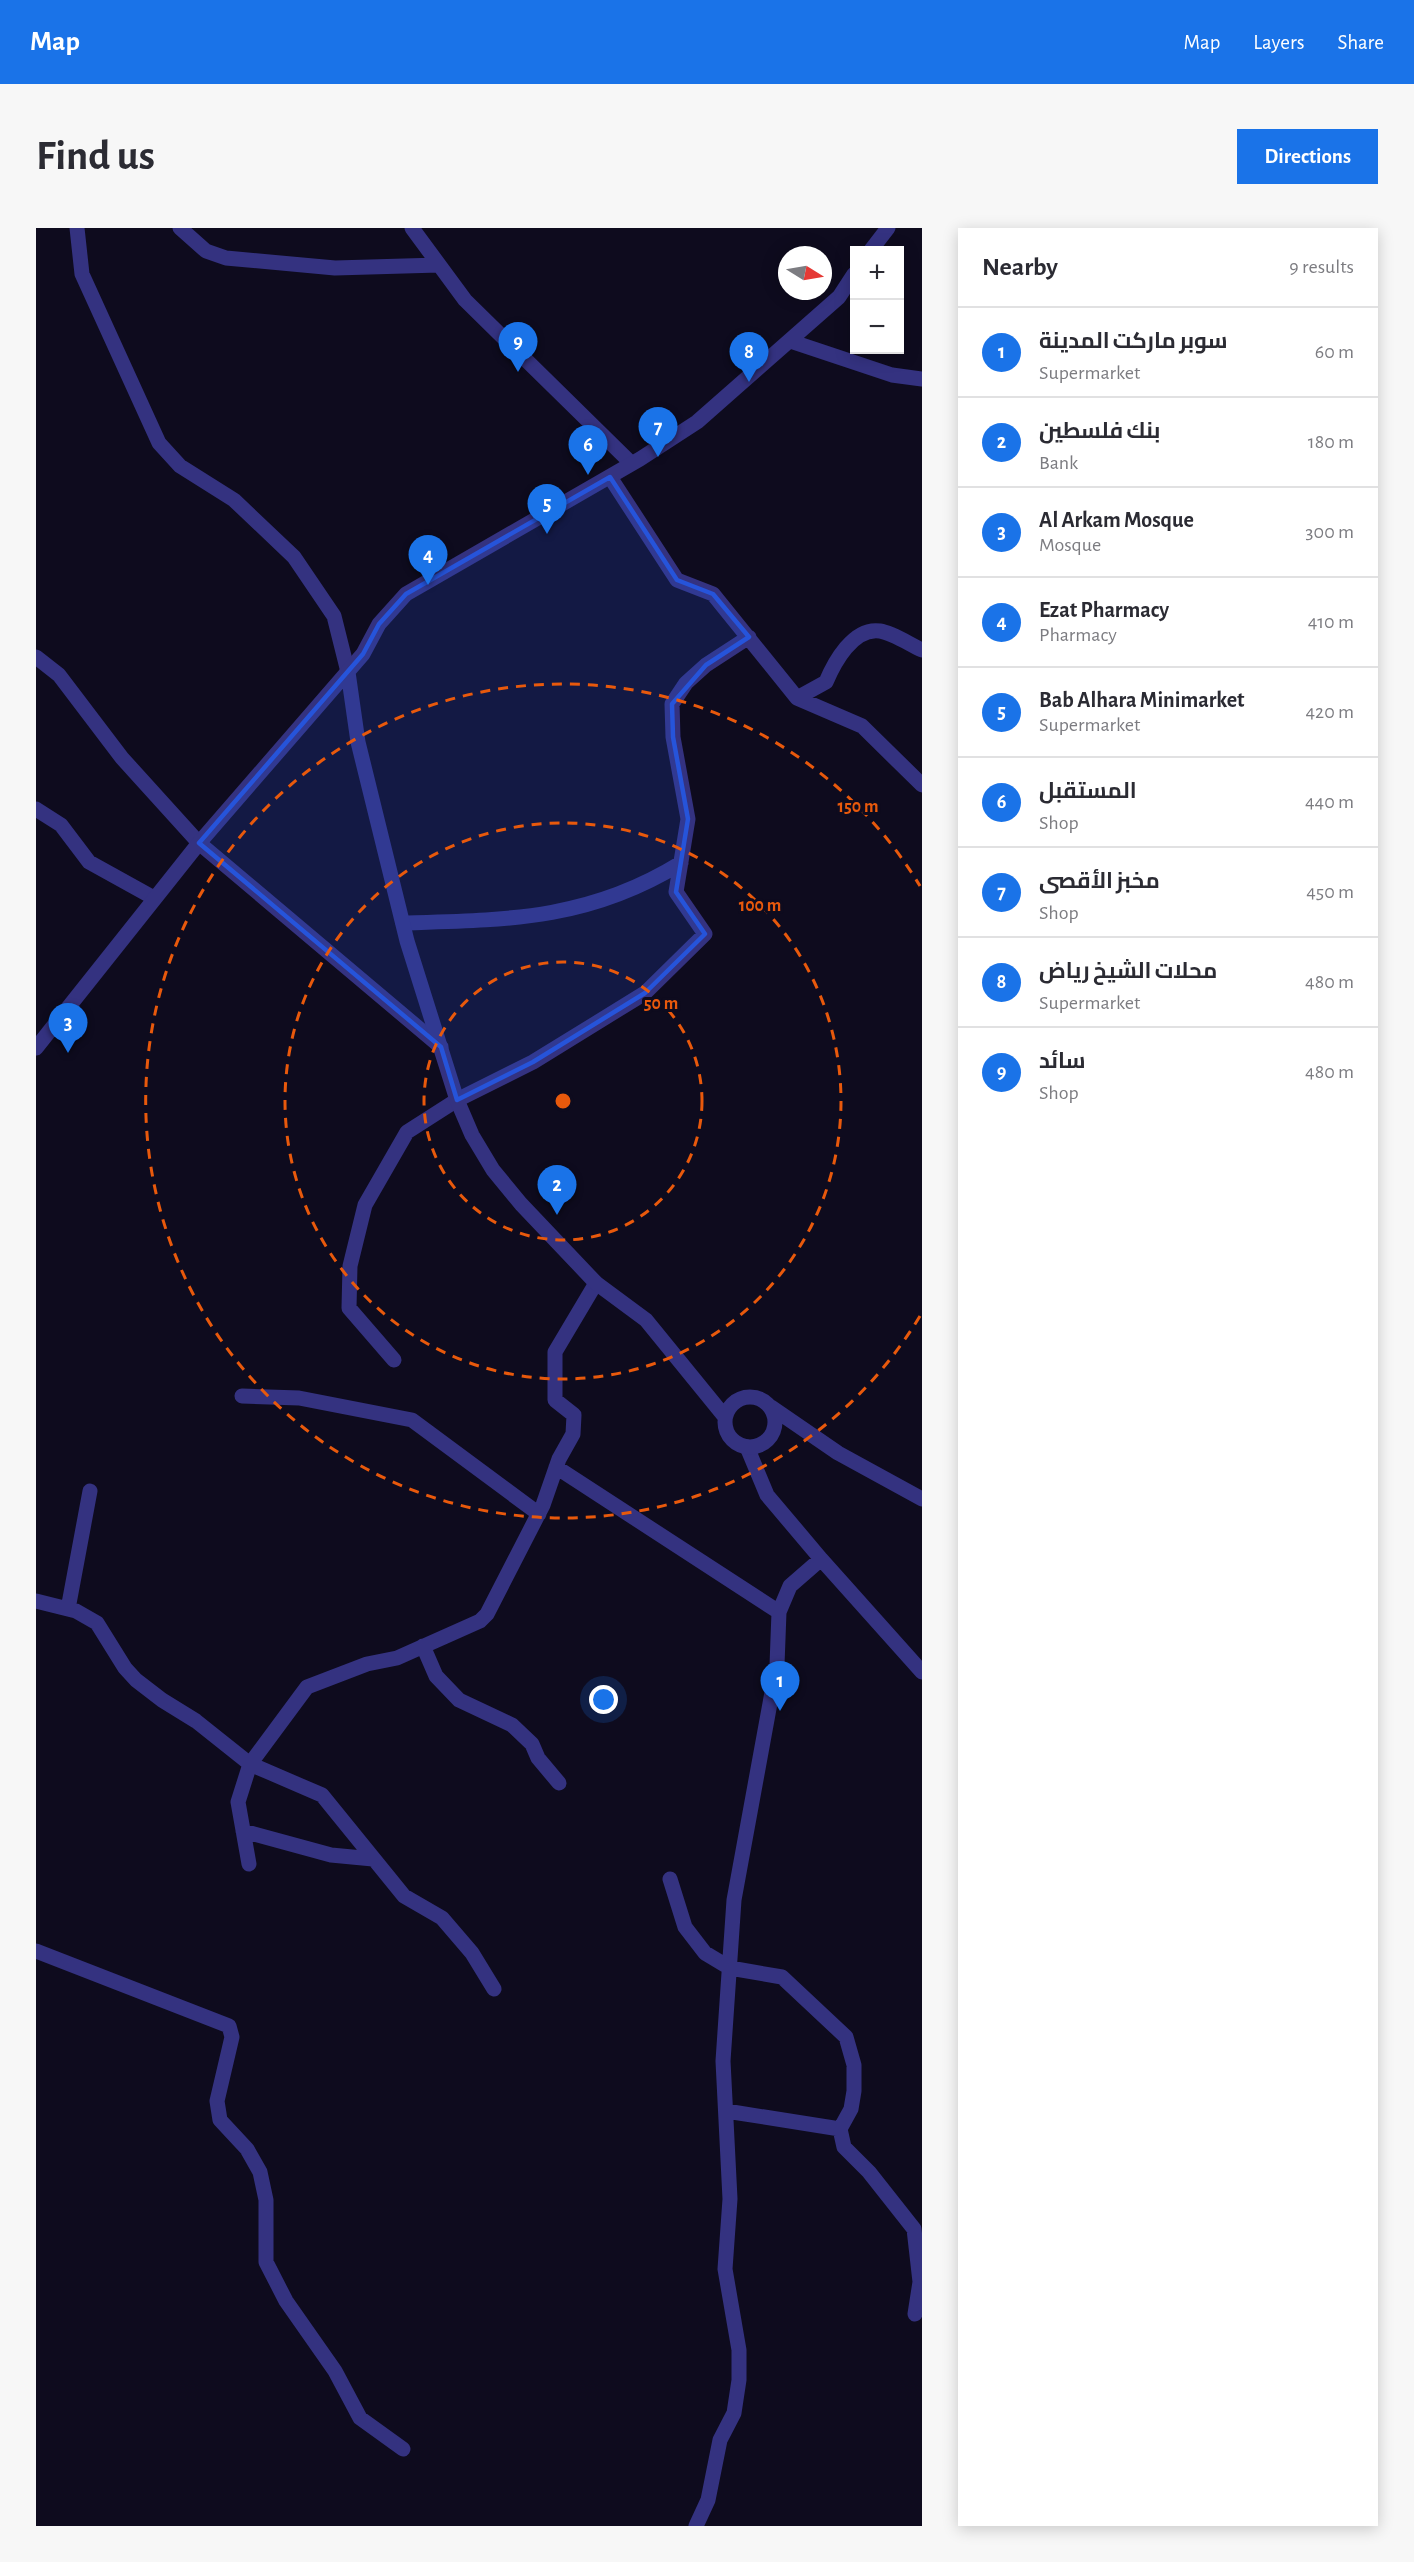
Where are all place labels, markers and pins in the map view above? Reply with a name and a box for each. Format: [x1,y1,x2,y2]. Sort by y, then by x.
pin: 9 [498,322,538,372]
pin: 8 [730,332,768,382]
pin: 7 [638,408,678,457]
pin: 6 [568,426,608,475]
pin: 5 [528,484,566,534]
pin: 4 [408,536,448,585]
pin: 3 [48,1004,87,1053]
centre of rings [553,1091,573,1111]
pin: 2 [538,1166,576,1215]
pin: 1 [760,1662,800,1711]

